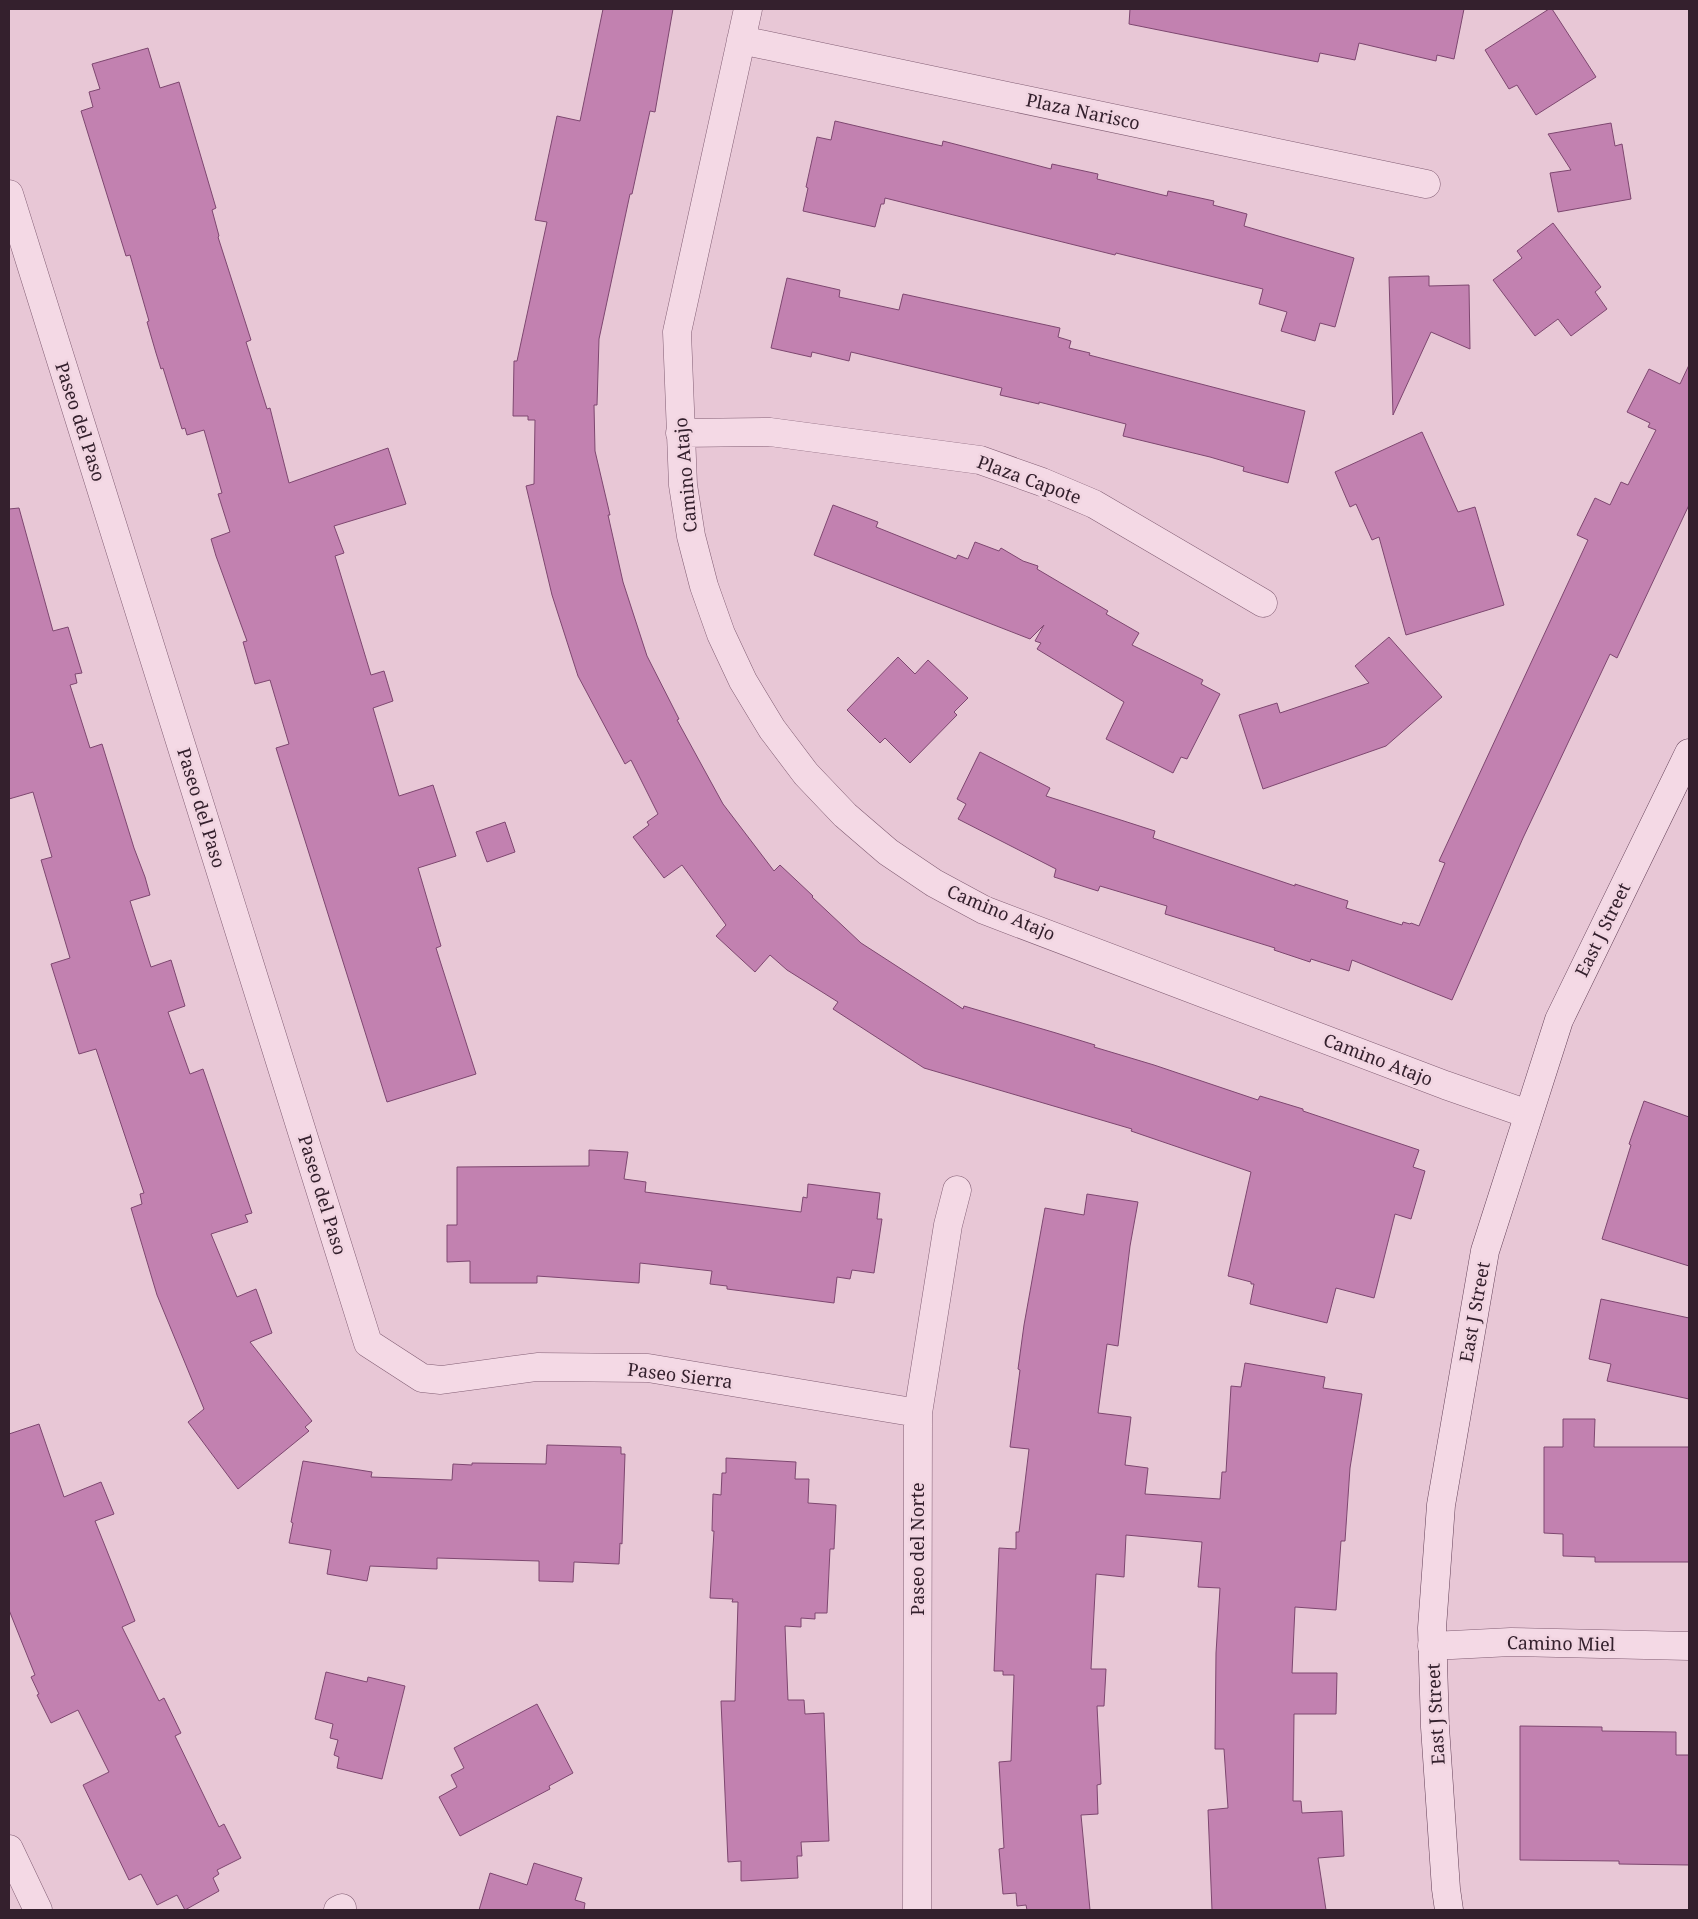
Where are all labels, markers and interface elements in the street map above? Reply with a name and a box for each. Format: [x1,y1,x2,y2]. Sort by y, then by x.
street label: Plaza Narisco [1024,87,1142,135]
street label: Paseo del Paso [50,359,112,484]
street label: Camino Atajo [668,416,702,534]
street label: Plaza Capote [974,449,1085,509]
street label: Paseo del Paso [172,745,232,871]
street label: Camino Atajo [944,878,1059,946]
street label: East J Street [1569,879,1635,981]
street label: Camino Atajo [1320,1027,1437,1091]
street label: Paseo del Paso [293,1132,353,1258]
street label: East J Street [1453,1260,1495,1364]
street label: Paseo Sierra [626,1357,734,1393]
street label: Paseo del Norte [905,1482,929,1616]
street label: Camino Miel [1507,1630,1616,1656]
street label: East J Street [1420,1663,1450,1766]

